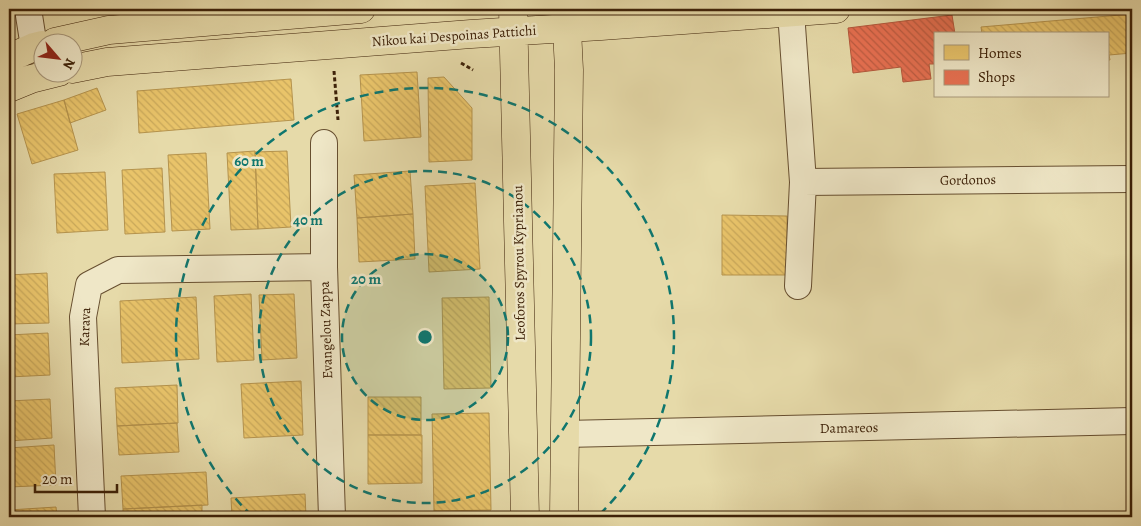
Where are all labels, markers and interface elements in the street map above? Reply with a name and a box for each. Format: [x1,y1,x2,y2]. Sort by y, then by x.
street label: Nikou kai Despoinas Pattichi [371,21,537,51]
north arrow [32,32,82,82]
legend [934,32,1108,98]
text: Homes [978,43,1022,63]
text: N [58,55,80,73]
text: Shops [978,67,1015,87]
text: 60 m [234,151,264,171]
street label: Gordonos [940,170,996,190]
street label: Leoforos Spyrou Kyprianou [508,185,530,341]
text: 40 m [293,210,323,230]
text: 20 m [351,269,381,289]
street label: Evangelou Zappa [315,280,337,379]
street label: Karava [75,307,95,347]
centre of rings [416,328,434,346]
street label: Damareos [820,418,878,438]
scale bar [35,461,118,493]
text: 20 m [42,469,73,489]

